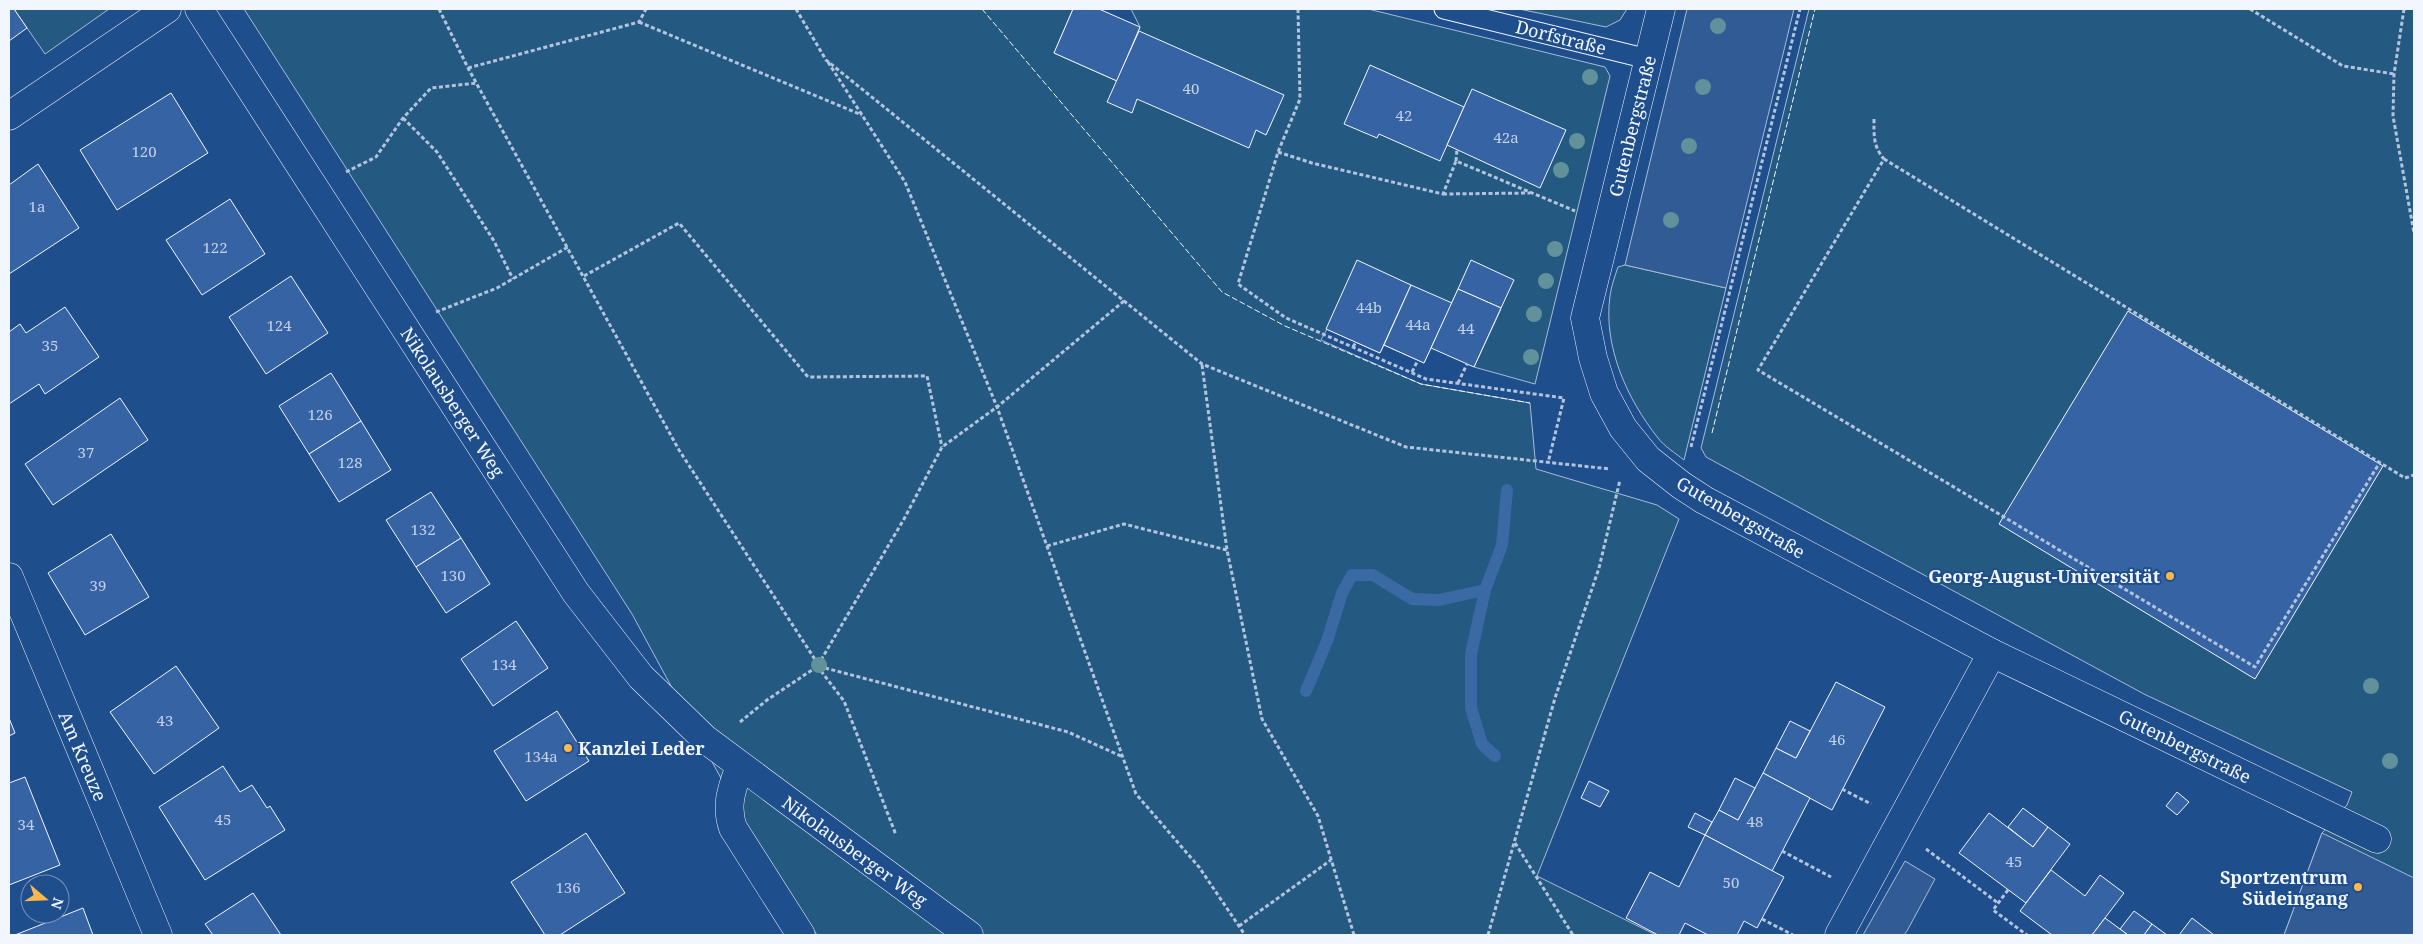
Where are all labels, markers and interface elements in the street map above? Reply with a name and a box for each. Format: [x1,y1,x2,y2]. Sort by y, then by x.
street label: Dorfstraße [1513,14,1609,60]
street label: Gutenbergstraße [1603,53,1661,199]
house number: 40 [1183,78,1199,98]
house number: 42 [1396,105,1412,125]
house number: 42a [1493,127,1519,147]
house number: 120 [131,141,157,161]
house number: 1a [29,196,45,216]
house number: 122 [202,237,228,257]
house number: 44b [1356,297,1382,317]
house number: 44a [1405,314,1431,334]
house number: 124 [266,315,292,335]
house number: 44 [1458,318,1475,338]
street label: Nikolausberger Weg [396,322,511,482]
house number: 35 [42,335,58,355]
house number: 126 [307,404,333,424]
house number: 37 [78,442,94,462]
house number: 128 [337,452,363,472]
street label: Gutenbergstraße [1672,470,1810,564]
house number: 132 [410,519,436,539]
place label: Georg-August-Universität [1928,564,2160,588]
house number: 130 [440,565,466,585]
marker: Georg-August-Universität [2164,570,2176,582]
house number: 39 [90,575,106,595]
house number: 134 [491,654,517,674]
street label: Gutenbergstraße [2115,704,2255,788]
street label: Am Kreuze [53,707,113,805]
house number: 43 [157,710,173,730]
house number: 46 [1829,729,1845,749]
place label: Kanzlei Leder [578,736,705,760]
marker: Kanzlei Leder [562,742,574,754]
house number: 134a [524,746,558,766]
street label: Nikolausberger Weg [778,790,933,912]
house number: 45 [215,809,231,829]
house number: 48 [1747,811,1763,831]
house number: 34 [18,814,35,834]
house number: 45 [2006,851,2022,871]
place label: Sportzentrum Südeingang [2220,865,2349,910]
house number: 50 [1723,872,1739,892]
north arrow [20,874,70,924]
house number: 136 [555,877,581,897]
marker: Sportzentrum Südeingang [2352,881,2364,893]
text: N [47,895,69,912]

